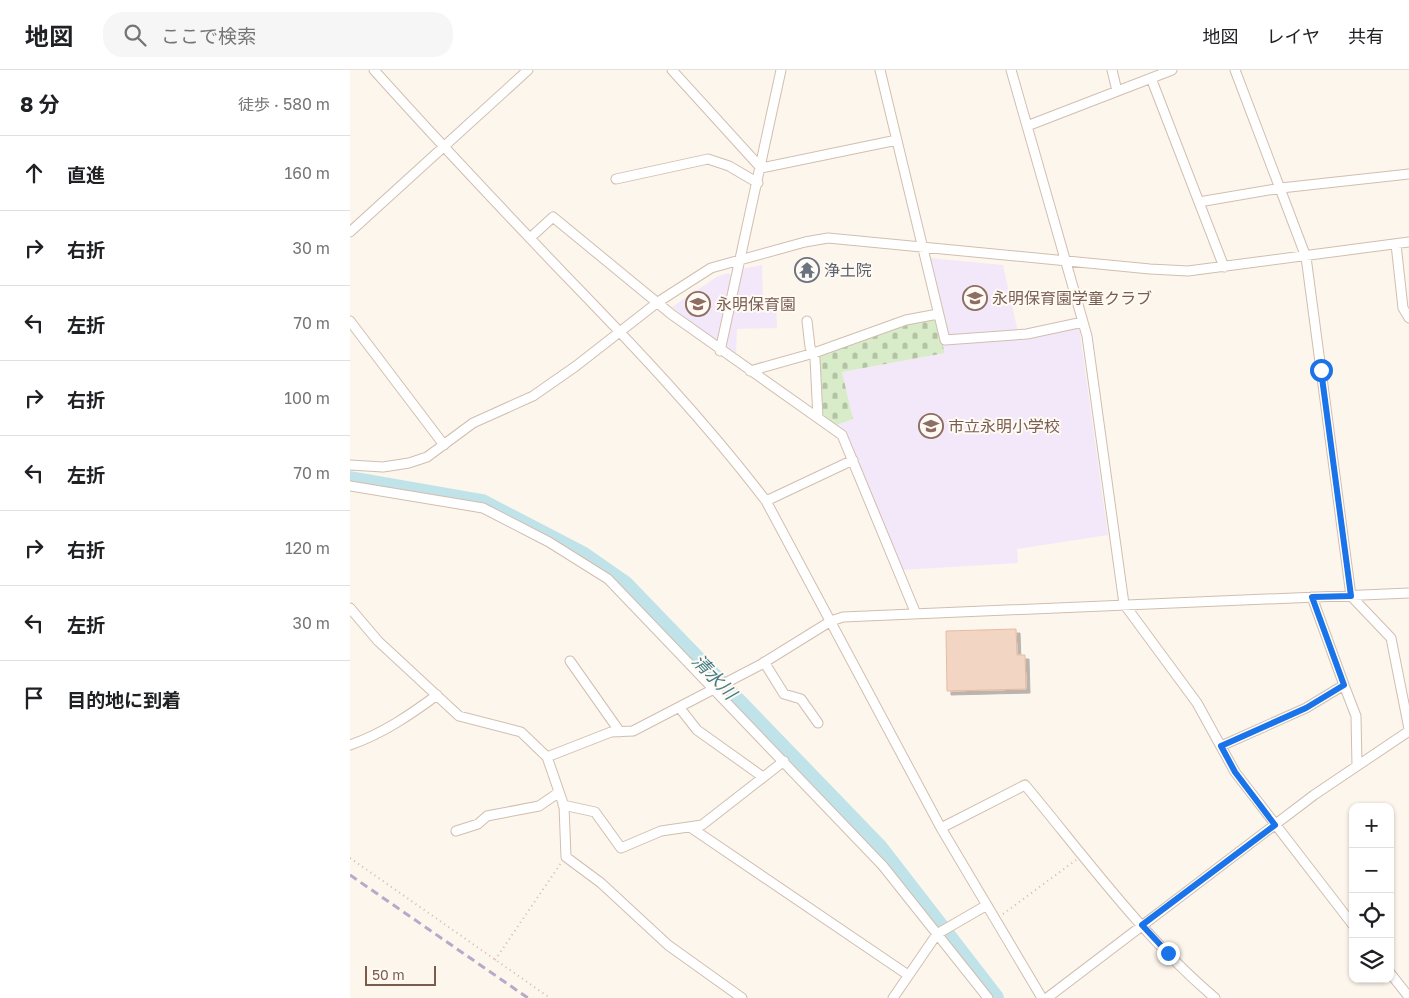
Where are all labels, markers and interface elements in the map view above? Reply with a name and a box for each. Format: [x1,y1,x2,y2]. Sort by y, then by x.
search box [103,12,453,57]
text: 地図 [25,21,73,50]
icon: search [121,21,149,49]
text: ここで検索 [161,24,256,47]
text: 地図 [1203,25,1239,47]
text: レイヤ [1267,25,1320,47]
text: 共有 [1348,25,1384,47]
text: 8 分 [20,91,60,117]
text: 徒歩 · 580 m [238,94,330,114]
icon: ahead [20,159,48,187]
text: 直進 [67,163,105,186]
text: 160 m [284,163,330,183]
icon: right [20,234,48,262]
text: 右折 [67,238,105,261]
text: 30 m [293,238,330,258]
temple icon: 浄土院 [794,257,820,283]
place label: 浄土院 [824,260,872,280]
school or university icon: 永明保育園学童クラブ [962,285,988,311]
place label: 永明保育園学童クラブ [992,288,1152,308]
school or university icon: 永明保育園 [685,291,711,317]
place label: 永明保育園 [716,294,796,314]
icon: left [20,309,48,337]
text: 左折 [67,313,105,336]
text: 70 m [293,313,330,333]
route start [1310,359,1333,382]
icon: right [20,384,48,412]
text: 右折 [67,388,105,411]
text: 100 m [284,388,330,408]
school or university icon: 市立永明小学校 [918,413,944,439]
place label: 市立永明小学校 [948,416,1060,436]
icon: left [20,459,48,487]
text: 左折 [67,463,105,486]
text: 70 m [293,463,330,483]
icon: right [20,534,48,562]
text: 右折 [67,538,105,561]
text: 120 m [285,538,330,558]
icon: left [20,609,48,637]
text: 左折 [67,613,105,636]
text: 30 m [293,613,330,633]
water label: 清水川 [688,649,743,705]
icon: arrive [20,684,48,712]
text: 目的地に到着 [67,688,181,711]
map controls [1349,803,1394,983]
button: + [1349,803,1394,848]
button: − [1349,848,1394,893]
button: locate [1349,893,1394,938]
button: layers [1349,938,1394,983]
route end [1157,942,1180,965]
scale bar [365,963,436,986]
text: 50 m [372,966,405,983]

